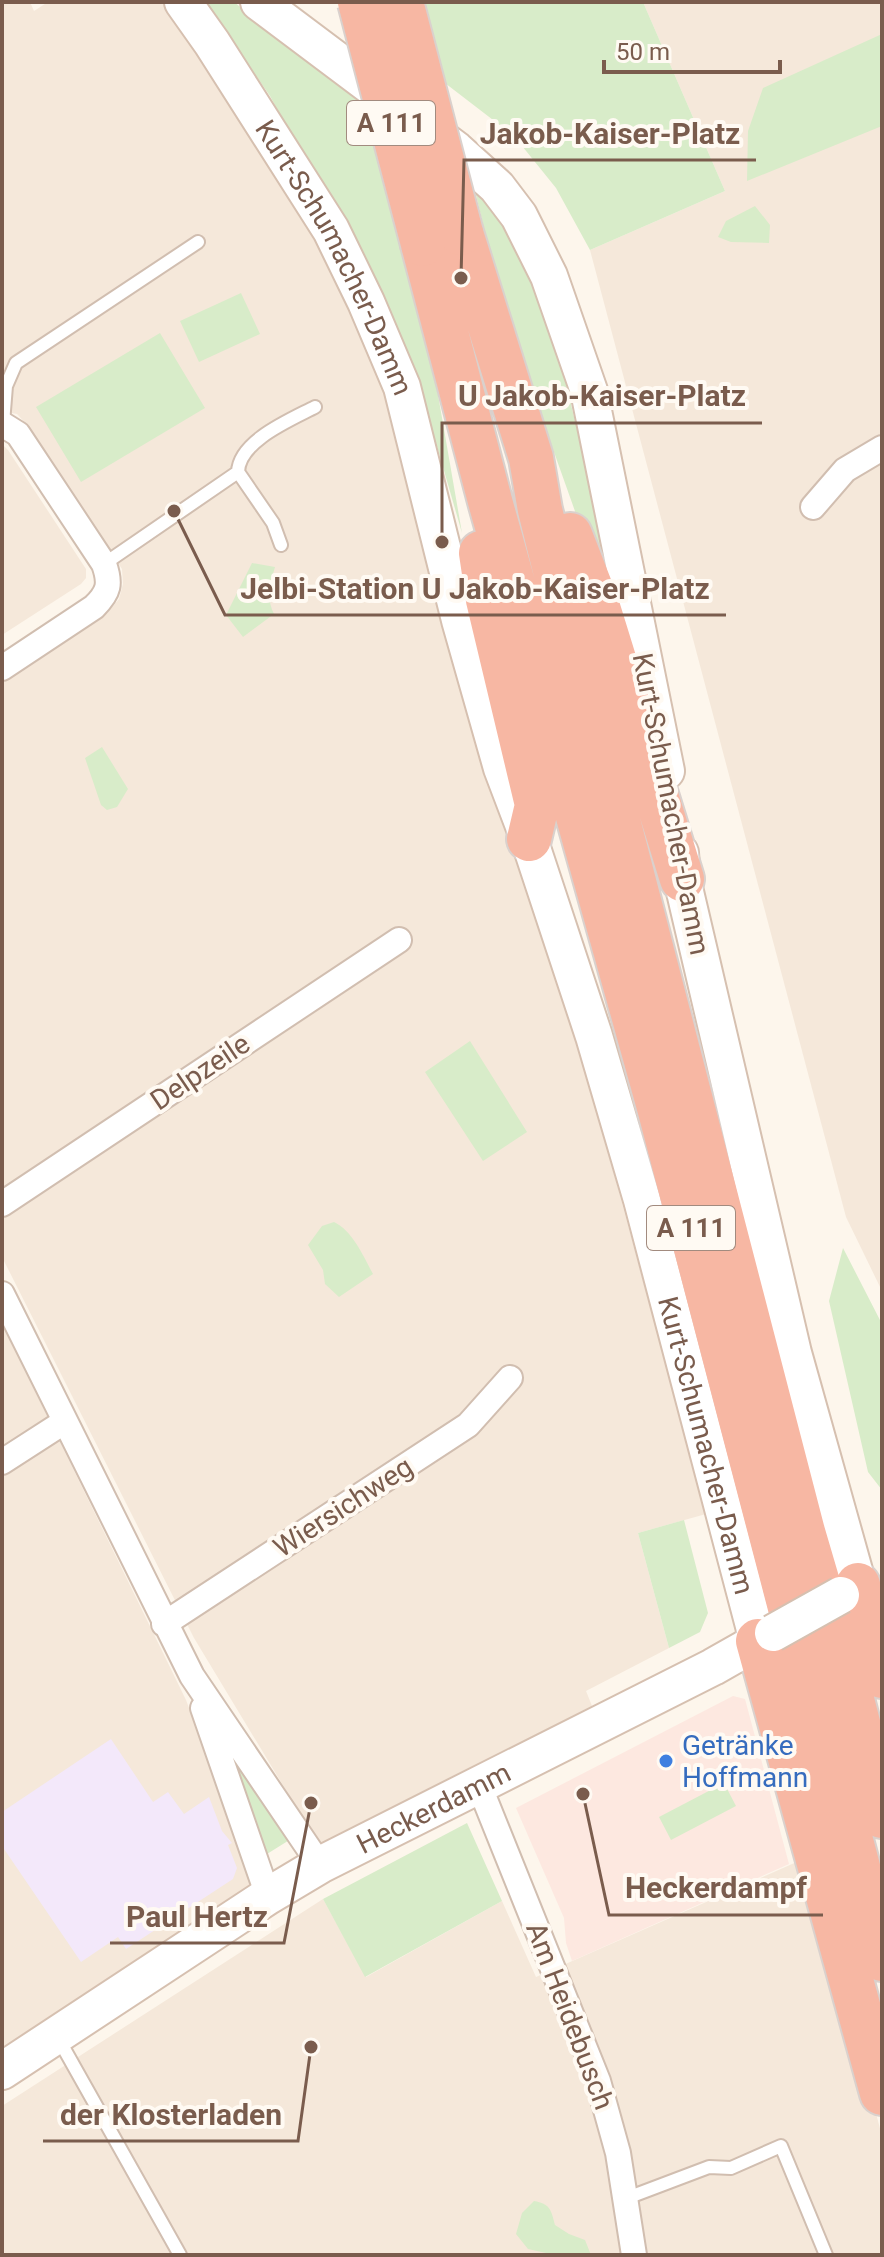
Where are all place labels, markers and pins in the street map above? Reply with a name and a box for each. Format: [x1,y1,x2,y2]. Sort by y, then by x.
callout: Jakob-Kaiser-Platz [464,106,756,160]
callout: U Jakob-Kaiser-Platz [442,369,762,423]
callout: Jelbi-Station U Jakob-Kaiser-Platz [225,561,726,615]
place label: Getränke Hoffmann [682,1729,808,1794]
marker: Getränke Hoffmann [657,1752,675,1770]
callout: Heckerdampf [609,1861,823,1915]
callout: Paul Hertz [110,1889,284,1943]
callout: der Klosterladen [43,2087,298,2141]

